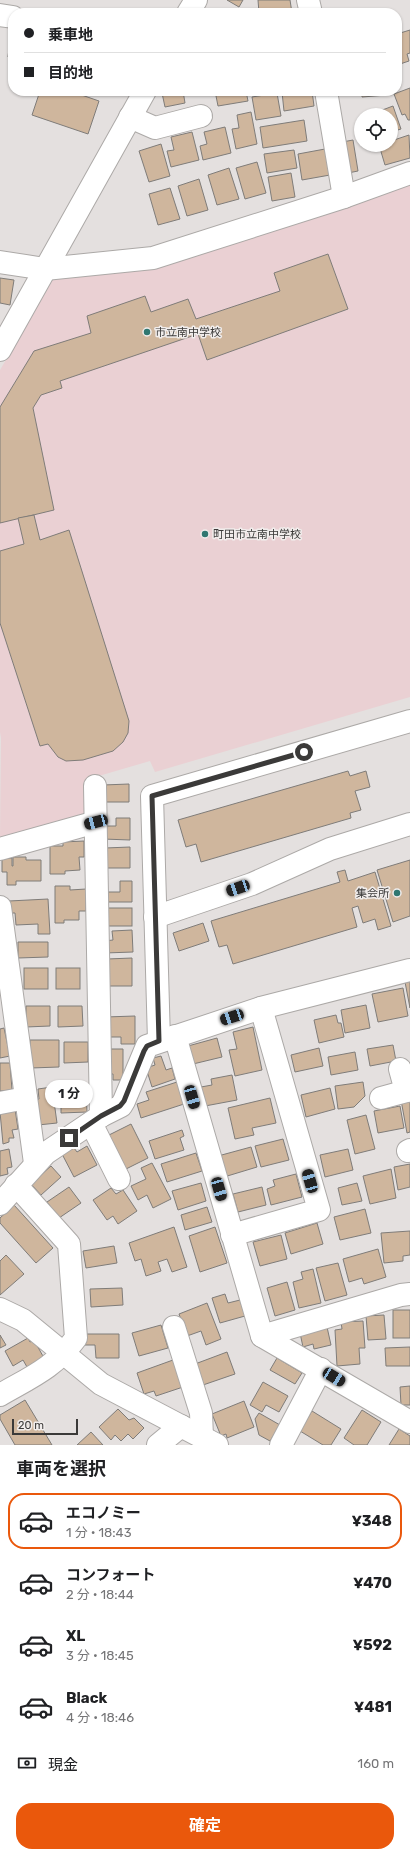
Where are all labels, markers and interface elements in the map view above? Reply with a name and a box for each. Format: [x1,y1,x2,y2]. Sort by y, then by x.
text: 乗車地 [48,26,93,44]
text: 目的地 [48,64,93,82]
map controls [354,108,398,152]
button: locate [354,108,398,152]
place label: 市立南中学校 [155,326,221,339]
marker: 市立南中学校 [142,327,152,337]
place label: 町田市立南中学校 [213,528,301,541]
marker: 町田市立南中学校 [200,529,210,539]
route start [295,743,313,761]
car [83,813,109,831]
car [225,878,251,898]
place label: 集会所 [356,887,390,900]
marker: 集会所 [392,888,402,898]
car [219,1008,245,1026]
callout: 1 分 [45,1080,93,1108]
car [183,1084,201,1110]
text: 1 分 [58,1086,80,1101]
route end [60,1129,78,1147]
car [301,1168,319,1194]
car [210,1176,228,1202]
car [321,1366,347,1388]
scale bar [12,1417,78,1436]
text: 20 m [18,1419,44,1432]
text: 車両を選択 [16,1458,106,1480]
icon: car [18,1503,54,1539]
text: エコノミー [66,1504,141,1522]
text: ¥348 [351,1512,392,1530]
text: 1 分 · 18:43 [66,1525,131,1540]
icon: car [18,1565,54,1601]
text: コンフォート [66,1566,156,1584]
text: ¥470 [353,1574,392,1592]
text: 2 分 · 18:44 [66,1587,134,1602]
icon: car [18,1627,54,1663]
text: XL [66,1627,85,1645]
text: ¥592 [353,1636,392,1654]
text: 3 分 · 18:45 [66,1648,134,1663]
icon: car [18,1689,54,1725]
text: Black [66,1689,107,1707]
text: ¥481 [354,1698,392,1716]
text: 4 分 · 18:46 [66,1710,134,1725]
icon: cash [16,1752,38,1774]
text: 現金 [48,1756,78,1774]
text: 160 m [358,1756,394,1771]
button: 確定 [16,1803,394,1849]

